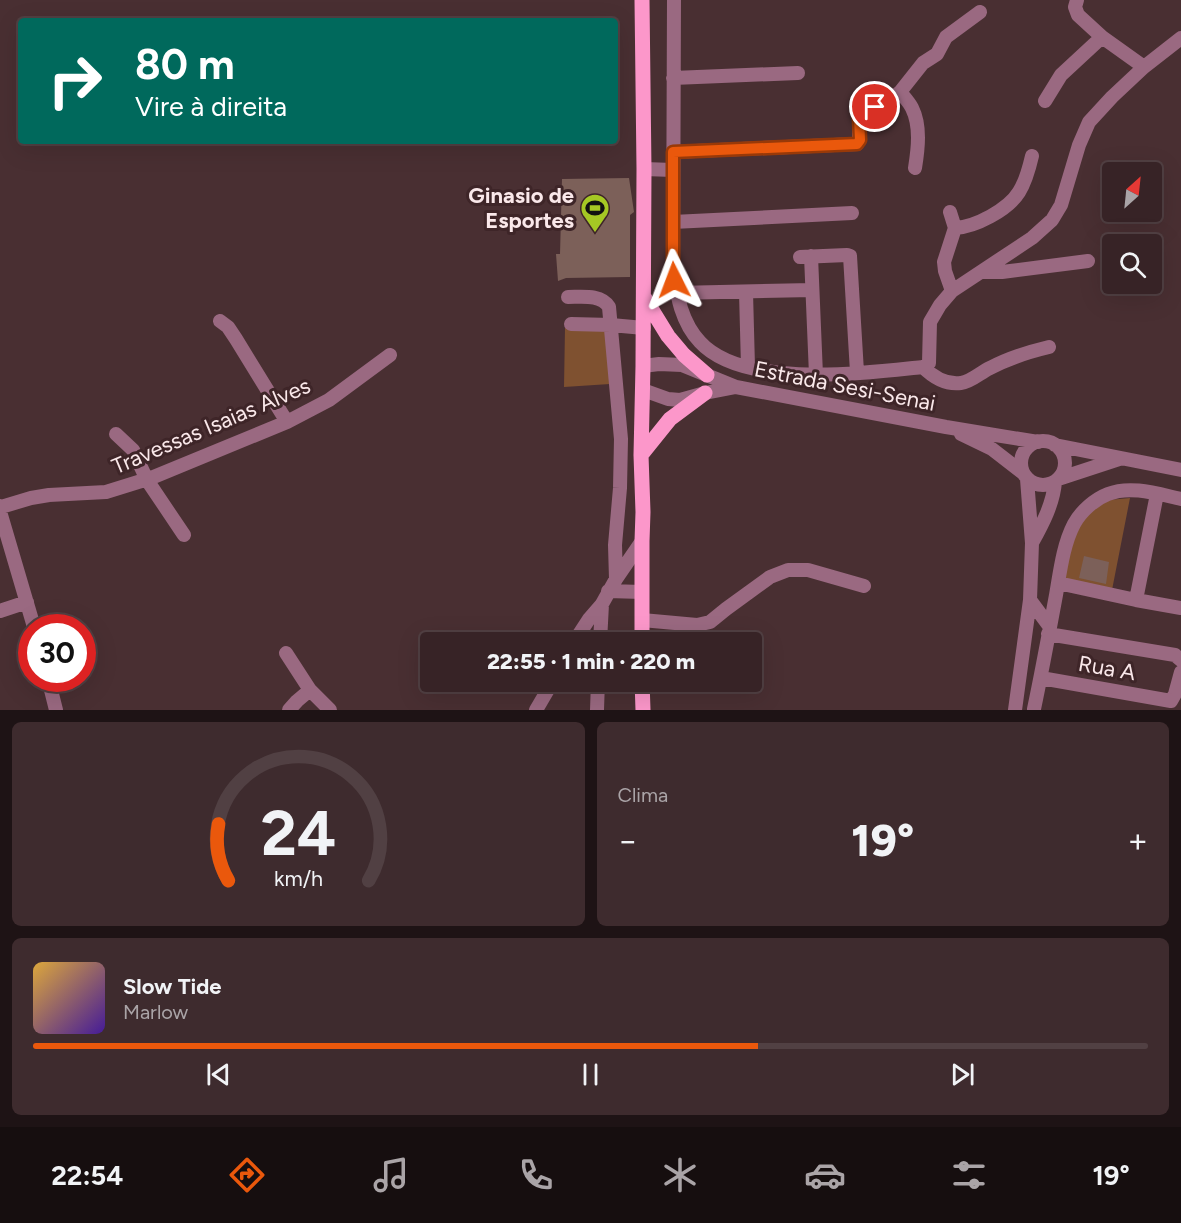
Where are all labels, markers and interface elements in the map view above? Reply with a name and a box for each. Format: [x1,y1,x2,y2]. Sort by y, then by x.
text: 80 m [135,39,235,90]
icon: right [36,42,114,120]
pin [849,81,900,132]
text: Vire à direita [135,90,287,123]
icon: arrive [858,90,891,123]
north arrow [1102,162,1162,222]
map controls [1102,162,1162,294]
place label: Ginasio de Esportes [468,182,574,234]
sports icon: Ginasio de Esportes [579,192,611,234]
button: search [1102,234,1162,294]
position arrow [642,248,706,312]
street label: Estrada Sesi-Senai [752,355,938,417]
street label: Travessas Isaias Alves [108,372,314,480]
speed limit sign: 30 [18,614,96,692]
text: 22:55 · 1 min · 220 m [487,648,695,675]
street label: Rua A [1076,650,1138,686]
text: Clima [618,783,668,807]
text: 24 [260,796,336,871]
text: 19° [851,813,914,867]
text: − [618,821,638,860]
text: + [1127,821,1148,860]
text: km/h [274,866,323,891]
text: Slow Tide [123,973,222,1000]
text: Marlow [123,1000,188,1024]
icon: previous [202,1058,235,1091]
icon: pause [574,1058,607,1091]
icon: next [946,1058,979,1091]
icon: directions [226,1154,268,1196]
icon: music [370,1154,412,1196]
icon: phone [515,1154,557,1196]
icon: climate [659,1154,701,1196]
icon: car [804,1154,846,1196]
icon: filters [948,1154,990,1196]
text: 22:54 [51,1159,123,1192]
text: 19° [1092,1159,1130,1192]

